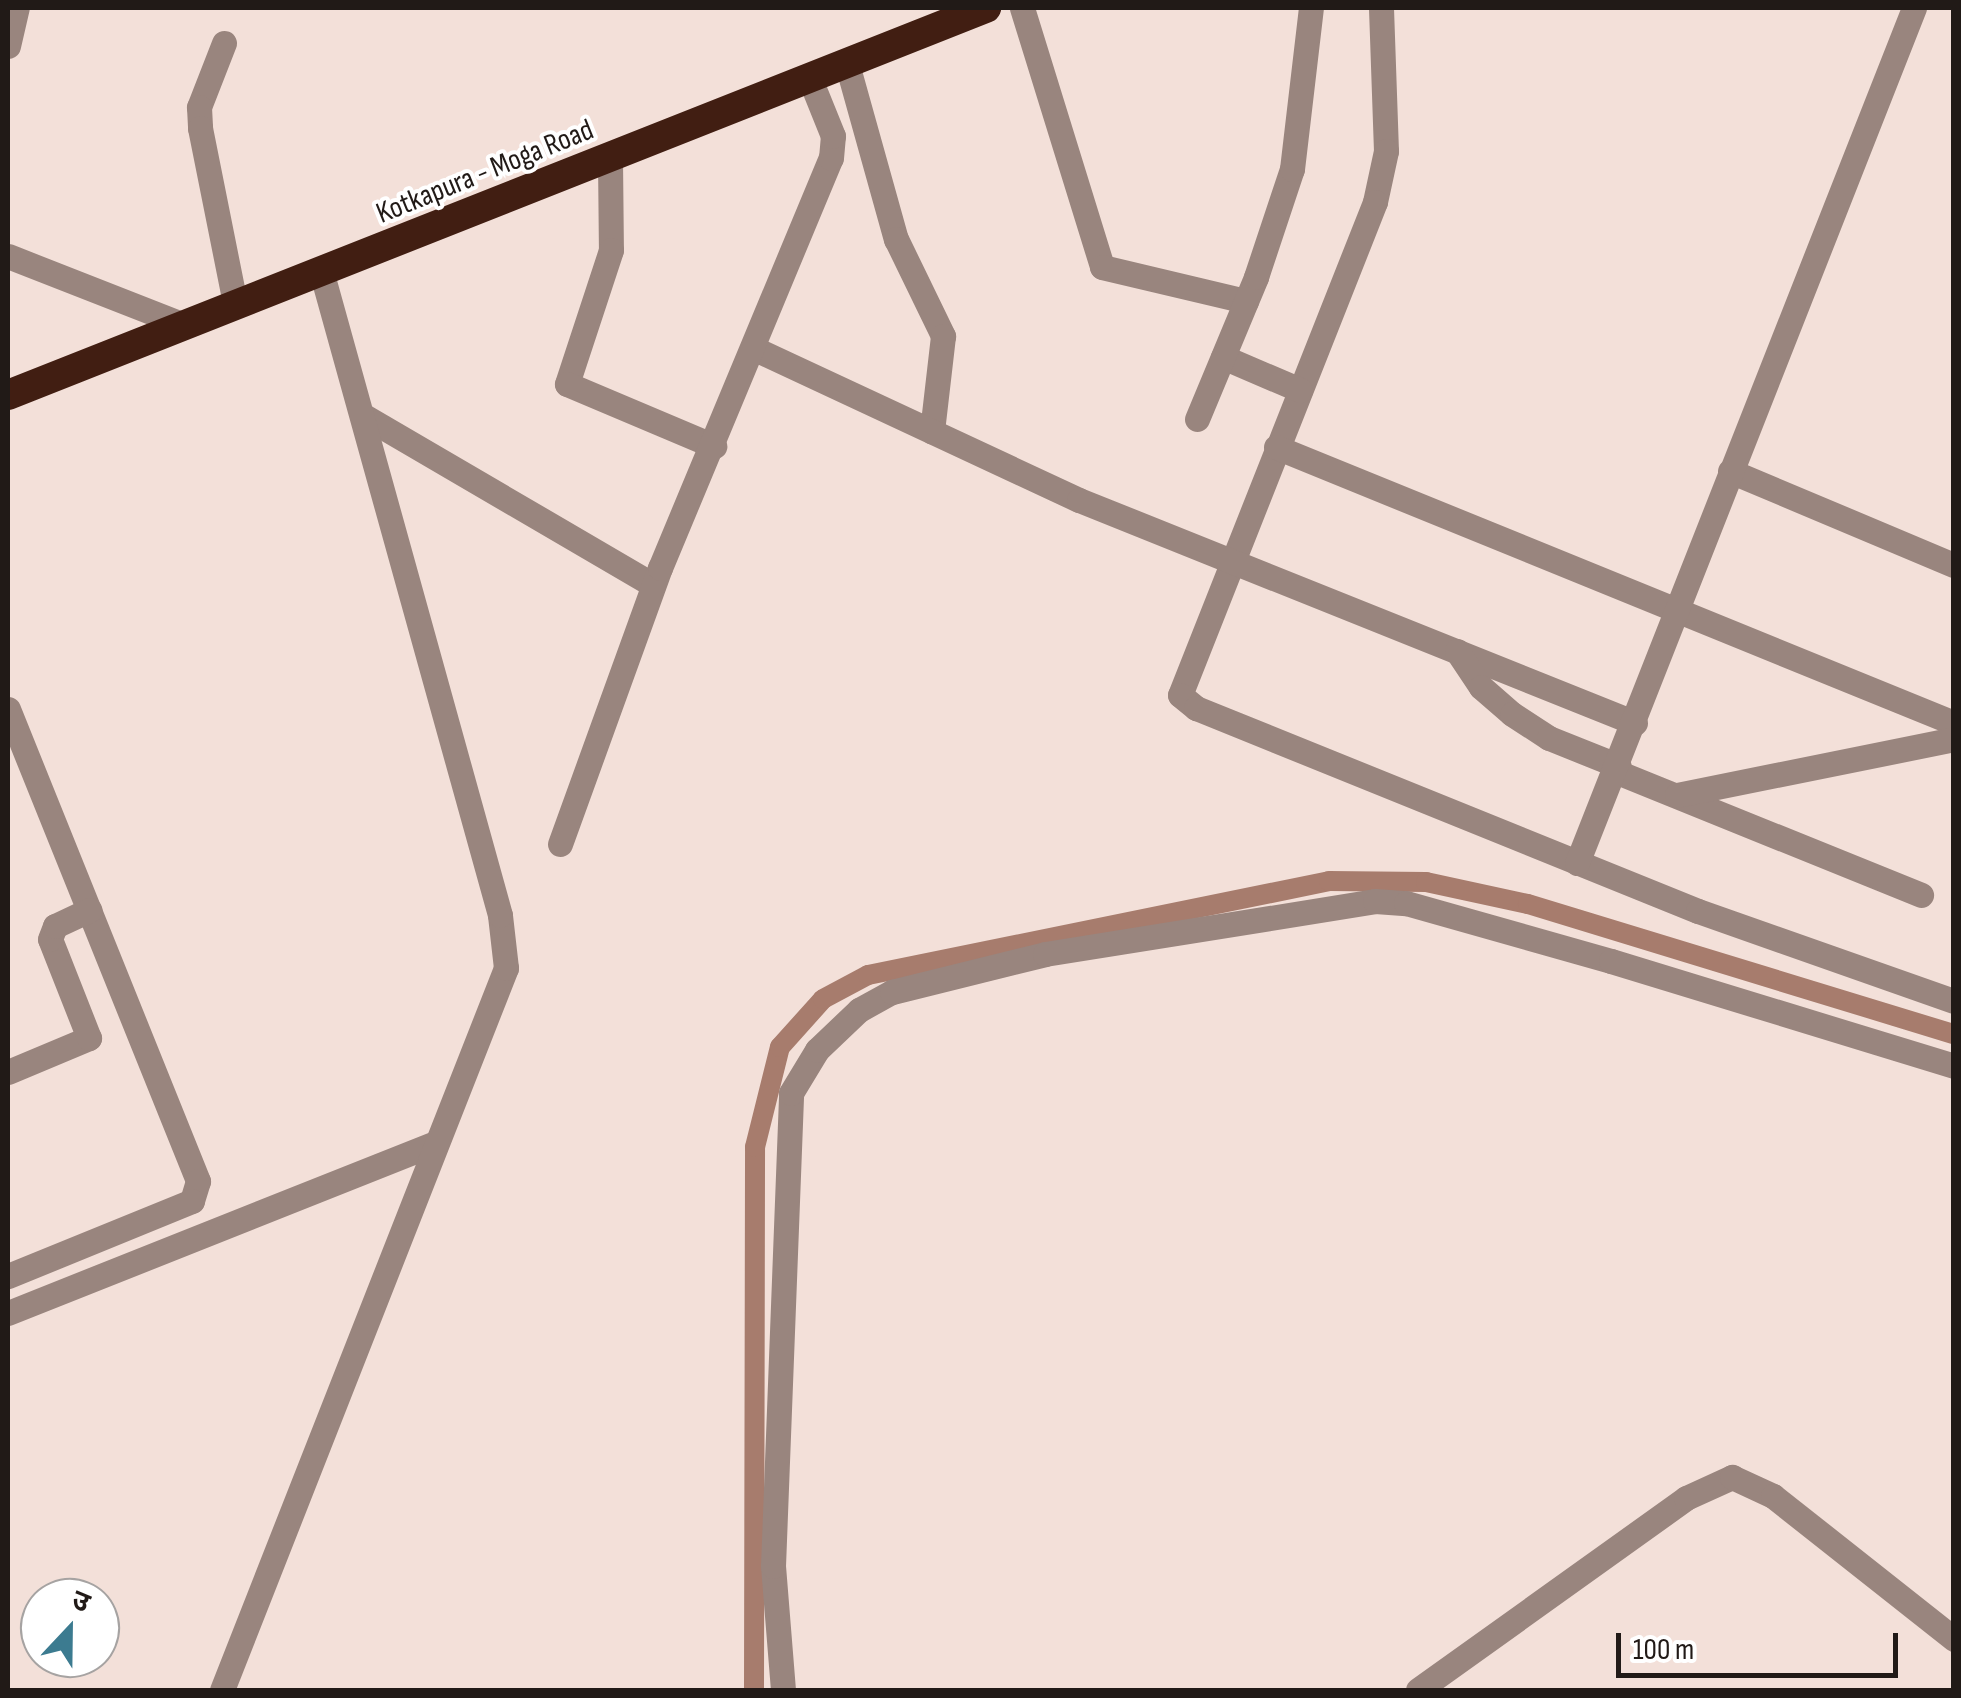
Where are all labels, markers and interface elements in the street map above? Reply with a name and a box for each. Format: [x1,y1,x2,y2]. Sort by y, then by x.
street label: Kotkapura - Moga Road [371,112,599,232]
north arrow [20,1578,120,1678]
text: उ [67,1583,94,1620]
scale bar [1621,1613,1904,1675]
text: 100 m [1633,1632,1694,1668]

